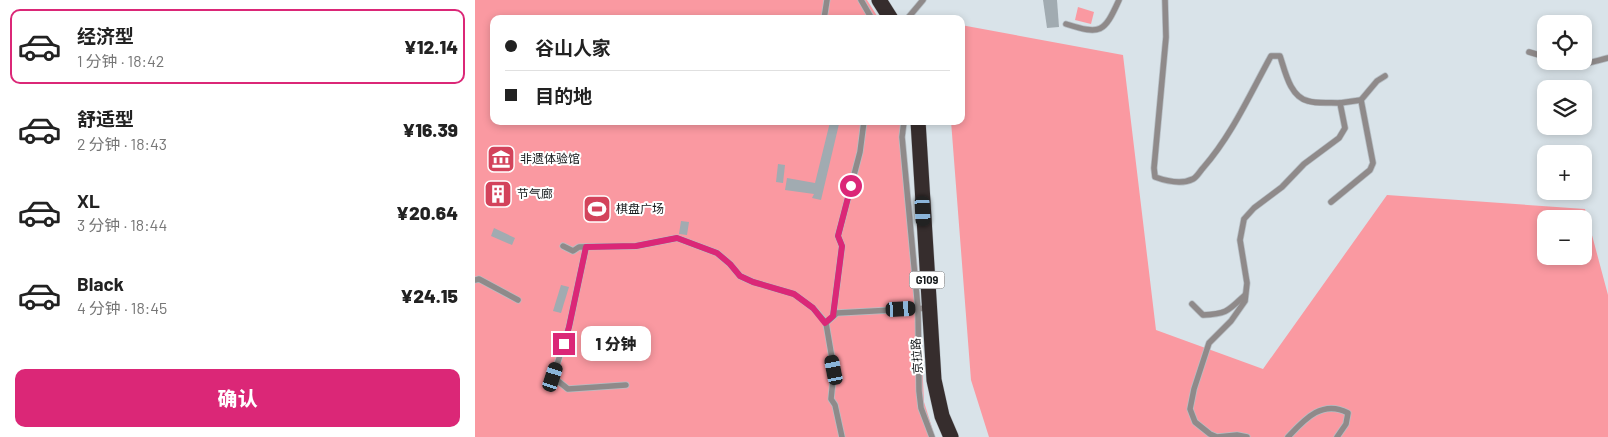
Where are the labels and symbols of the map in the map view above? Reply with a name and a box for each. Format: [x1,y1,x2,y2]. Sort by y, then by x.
museum icon: 非遗体验馆 [486,144,516,174]
place label: 非遗体验馆 [520,151,580,165]
route start [840,175,862,197]
building icon: 节气廊 [483,179,513,209]
place label: 节气廊 [517,186,553,200]
sports icon: 棋盘广场 [582,194,612,224]
car [914,196,931,226]
place label: 棋盘广场 [616,201,664,215]
road number: G109 [909,272,945,288]
car [885,301,916,317]
callout: 1 分钟 [581,326,651,362]
route end [553,333,575,355]
street label: 京拉路 [908,338,924,375]
car [823,354,844,386]
car [541,360,564,394]

